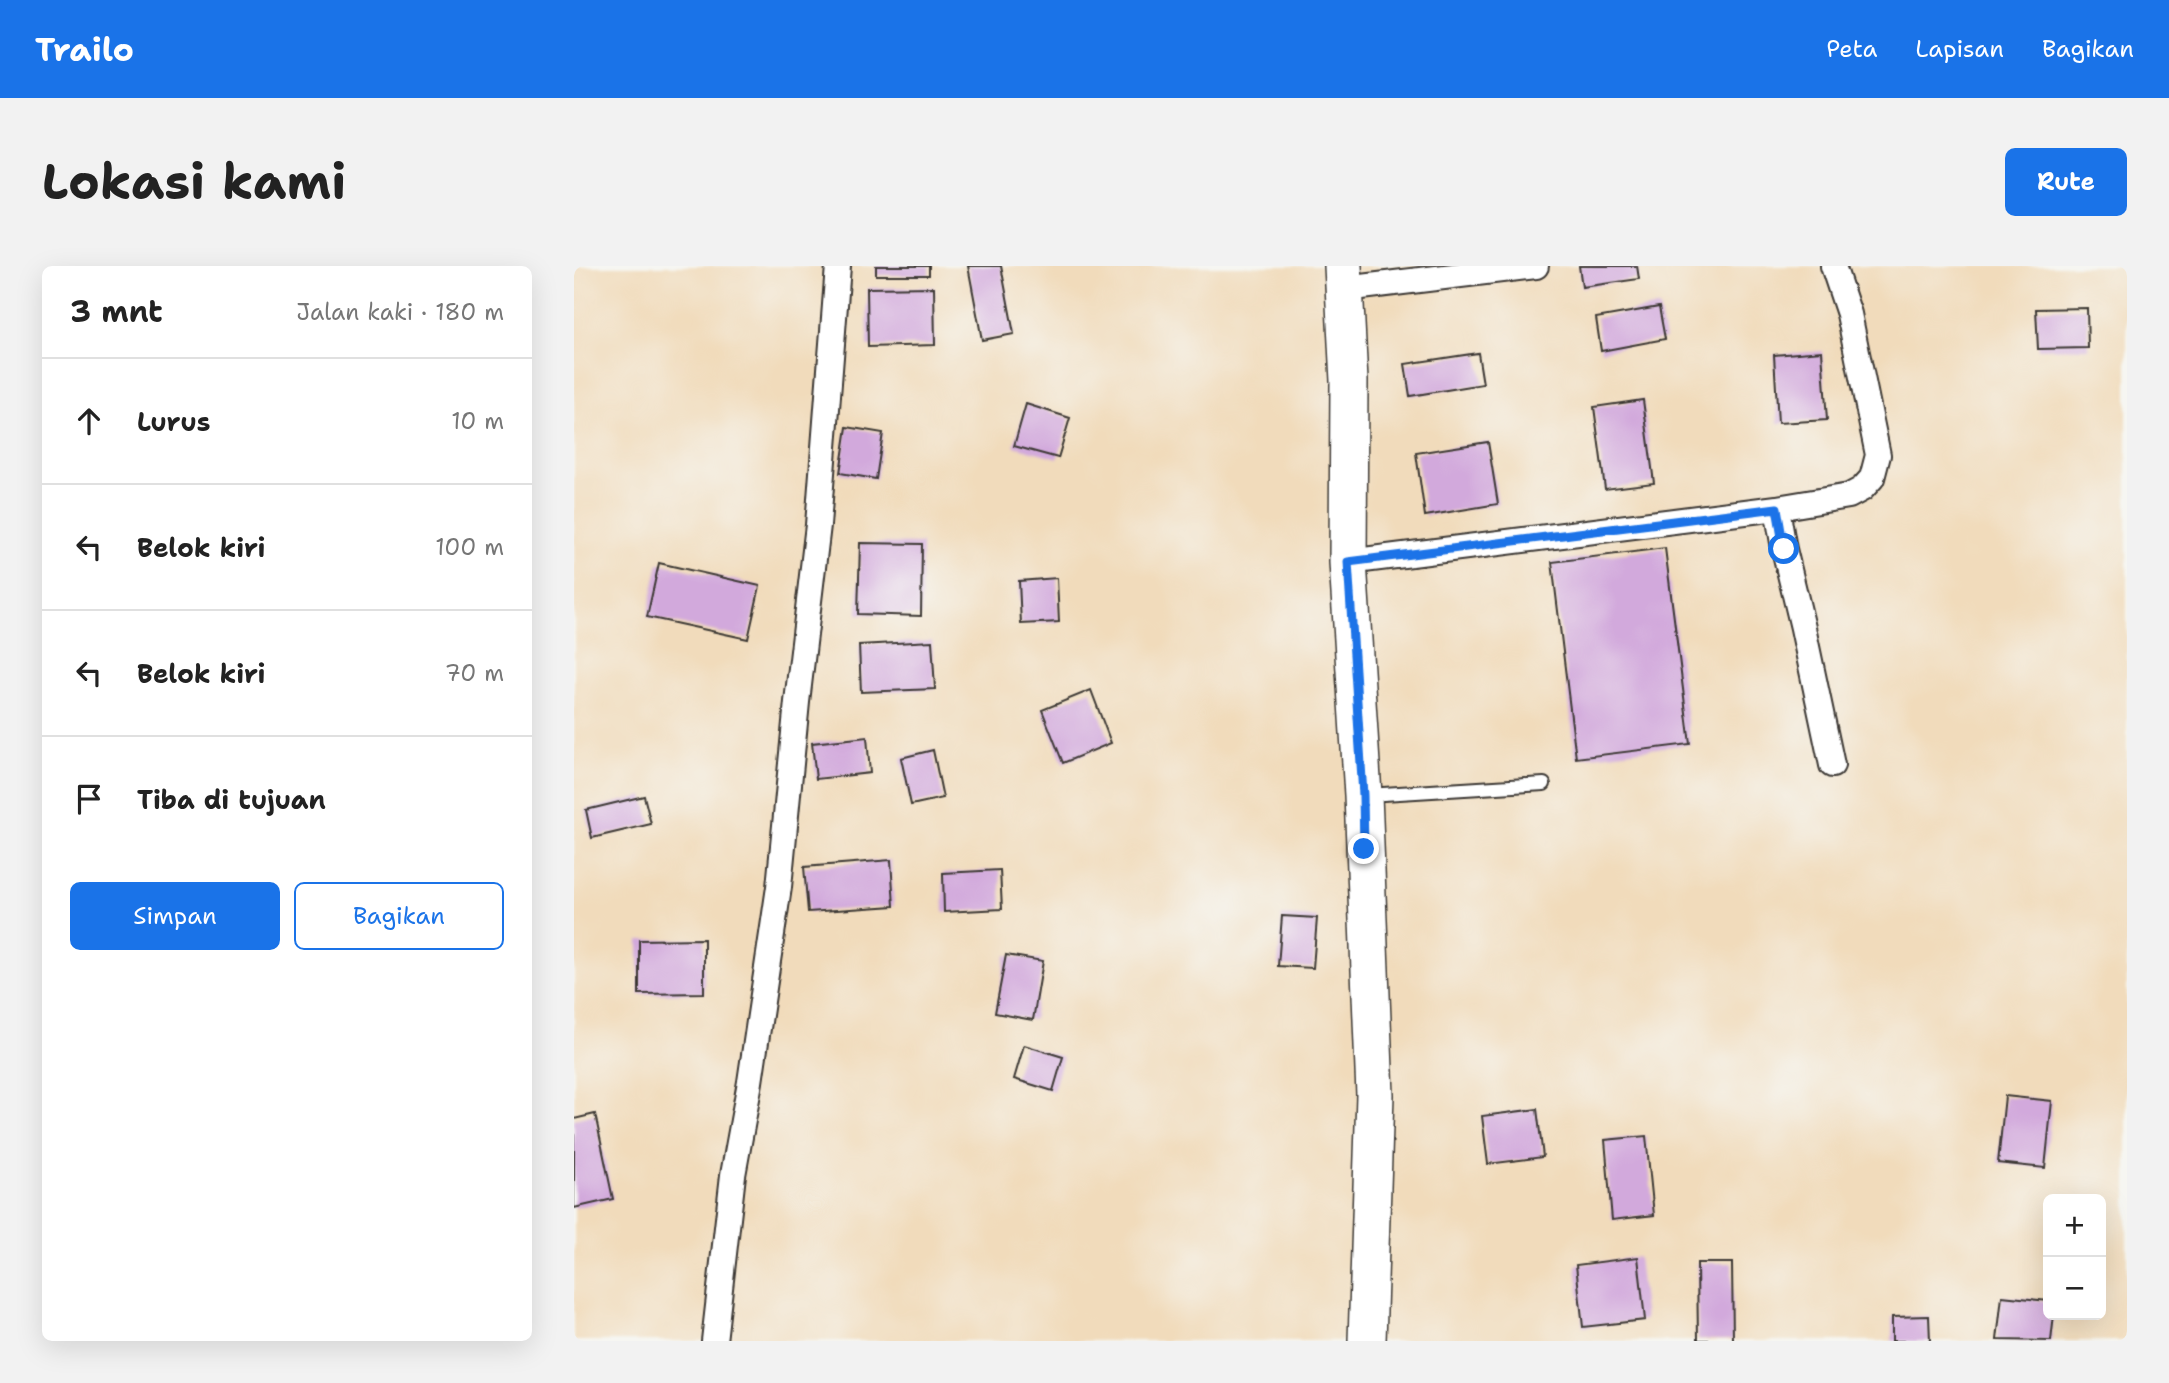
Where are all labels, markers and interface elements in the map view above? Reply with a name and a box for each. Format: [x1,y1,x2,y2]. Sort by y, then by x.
text: Trailo [35,27,134,72]
text: Peta [1826,33,1877,65]
text: Lapisan [1915,33,2004,65]
text: Bagikan [2042,33,2134,65]
button: Rute [2005,148,2127,216]
text: Lokasi kami [42,149,346,215]
text: 3 mnt [70,291,163,332]
text: Jalan kaki · 180 m [296,297,504,327]
icon: ahead [70,402,108,440]
text: Lurus [137,404,210,439]
text: 10 m [451,406,504,436]
icon: left [70,528,108,566]
text: Belok kiri [137,530,266,565]
text: 100 m [435,532,504,562]
route start [1768,533,1799,564]
icon: left [70,654,108,692]
text: Belok kiri [137,656,266,691]
text: 70 m [445,658,504,688]
icon: arrive [70,780,108,818]
text: Tiba di tujuan [137,782,326,817]
route end [1348,833,1379,864]
button: Simpan [70,882,280,950]
button: Bagikan [294,882,504,950]
map controls [2043,1194,2106,1320]
button: + [2043,1194,2106,1257]
button: − [2043,1257,2106,1320]

